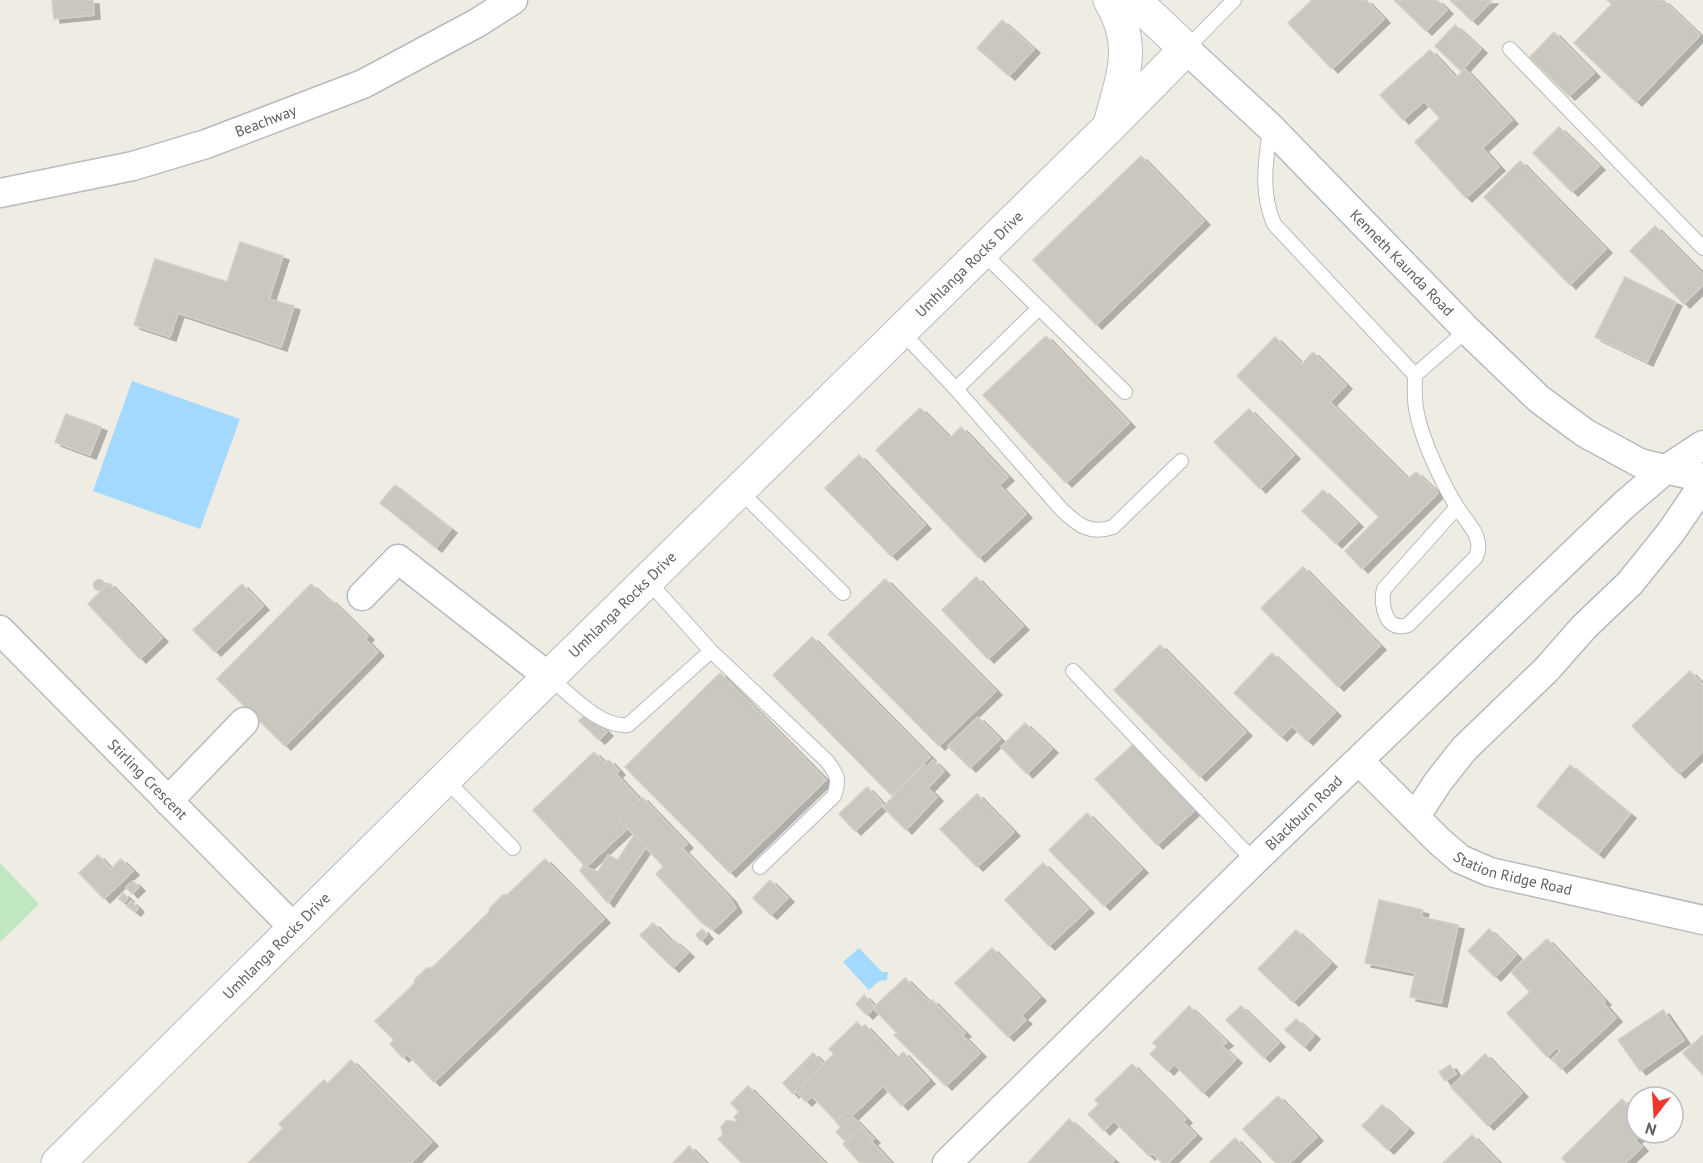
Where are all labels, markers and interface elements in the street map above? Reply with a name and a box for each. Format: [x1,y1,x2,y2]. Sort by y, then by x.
street label: Beachway [232,100,299,141]
street label: Kenneth Kaunda Road [1346,205,1458,320]
street label: Umhlanga Rocks Drive [911,207,1027,321]
street label: Umhlanga Rocks Drive [564,547,680,662]
street label: Stirling Crescent [104,735,192,823]
street label: Blackburn Road [1261,771,1346,854]
street label: Station Ridge Road [1450,847,1574,899]
street label: Umhlanga Rocks Drive [218,888,334,1003]
north arrow [1625,1085,1685,1145]
text: N [1643,1118,1659,1140]

